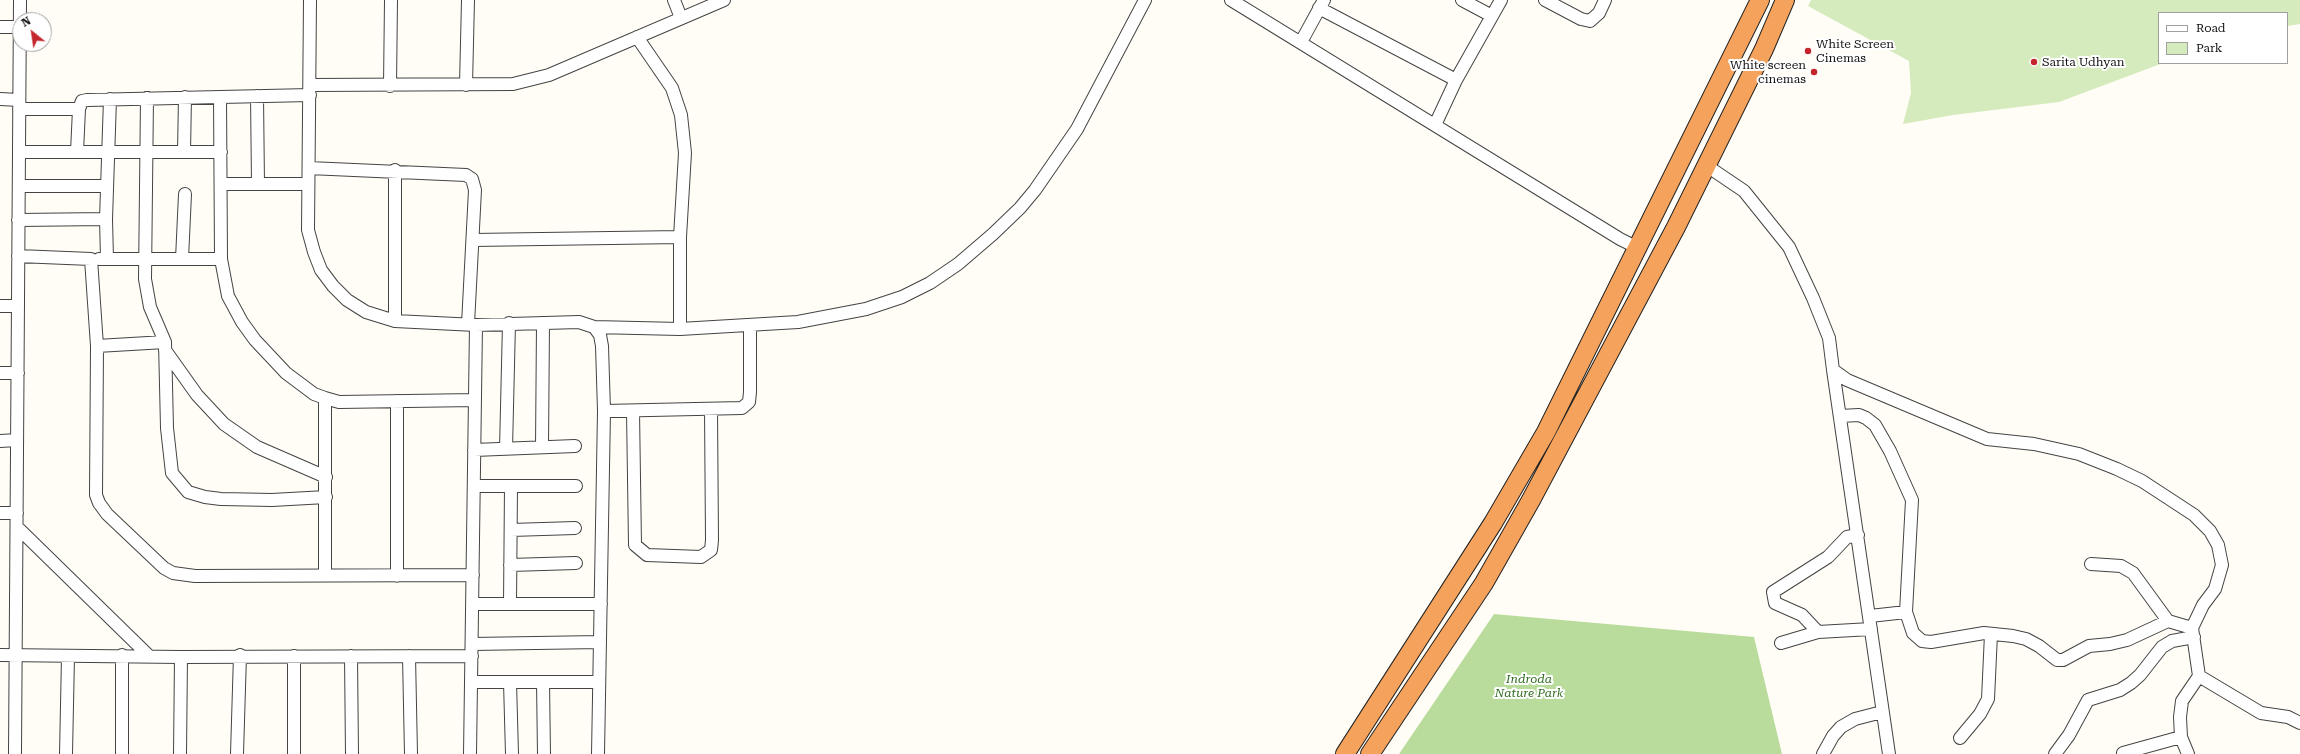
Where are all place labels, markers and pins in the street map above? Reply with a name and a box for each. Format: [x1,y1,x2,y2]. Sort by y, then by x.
place label: White Screen Cinemas [1816,37,1894,65]
marker: White Screen Cinemas [1803,46,1813,56]
place label: Sarita Udhyan [2042,55,2124,69]
marker: Sarita Udhyan [2029,57,2039,67]
place label: White screen cinemas [1730,58,1806,86]
marker: White screen cinemas [1809,67,1819,77]

